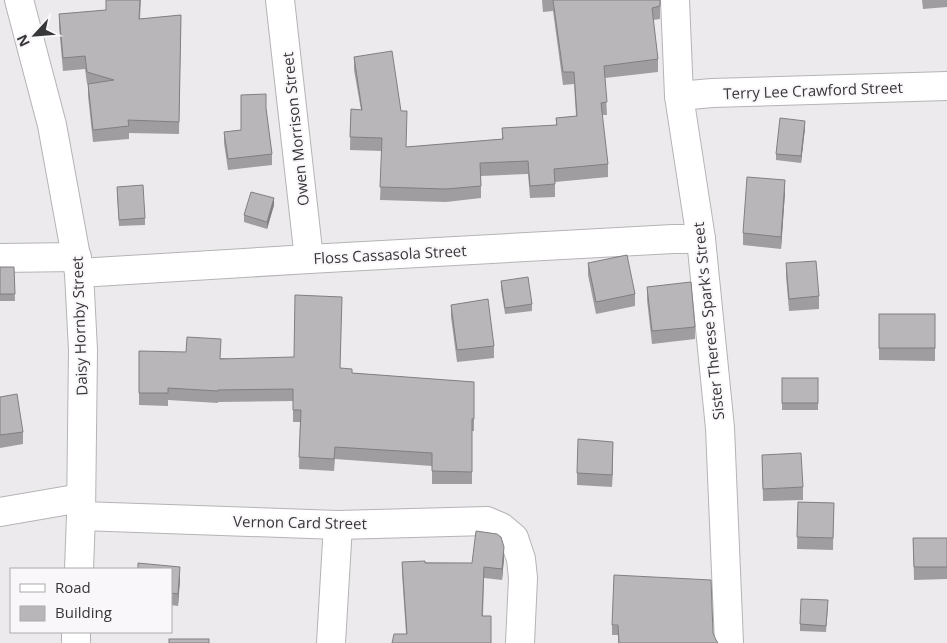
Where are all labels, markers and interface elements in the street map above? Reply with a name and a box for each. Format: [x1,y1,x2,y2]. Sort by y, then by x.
north arrow [10,10,60,60]
text: N [12,32,34,50]
street label: Owen Morrison Street [277,51,313,207]
street label: Terry Lee Crawford Street [723,77,903,103]
street label: Sister Therese Spark's Street [688,221,728,421]
street label: Floss Cassasola Street [313,240,467,268]
street label: Daisy Hornby Street [67,256,91,396]
street label: Vernon Card Street [233,511,367,533]
legend [10,568,172,633]
text: Road [55,577,91,597]
text: Building [55,602,112,622]

